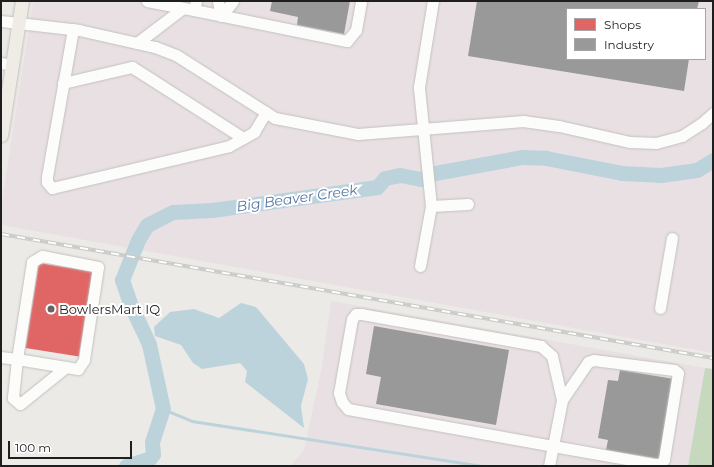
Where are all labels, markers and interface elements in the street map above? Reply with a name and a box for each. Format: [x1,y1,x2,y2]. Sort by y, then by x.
legend [566,8,706,60]
text: Shops [604,17,641,32]
text: Industry [604,37,654,52]
water label: Big Beaver Creek [235,181,359,215]
place label: BowlersMart IQ [59,301,160,317]
marker: BowlersMart IQ [46,304,56,314]
scale bar [10,433,134,459]
text: 100 m [15,440,51,455]

